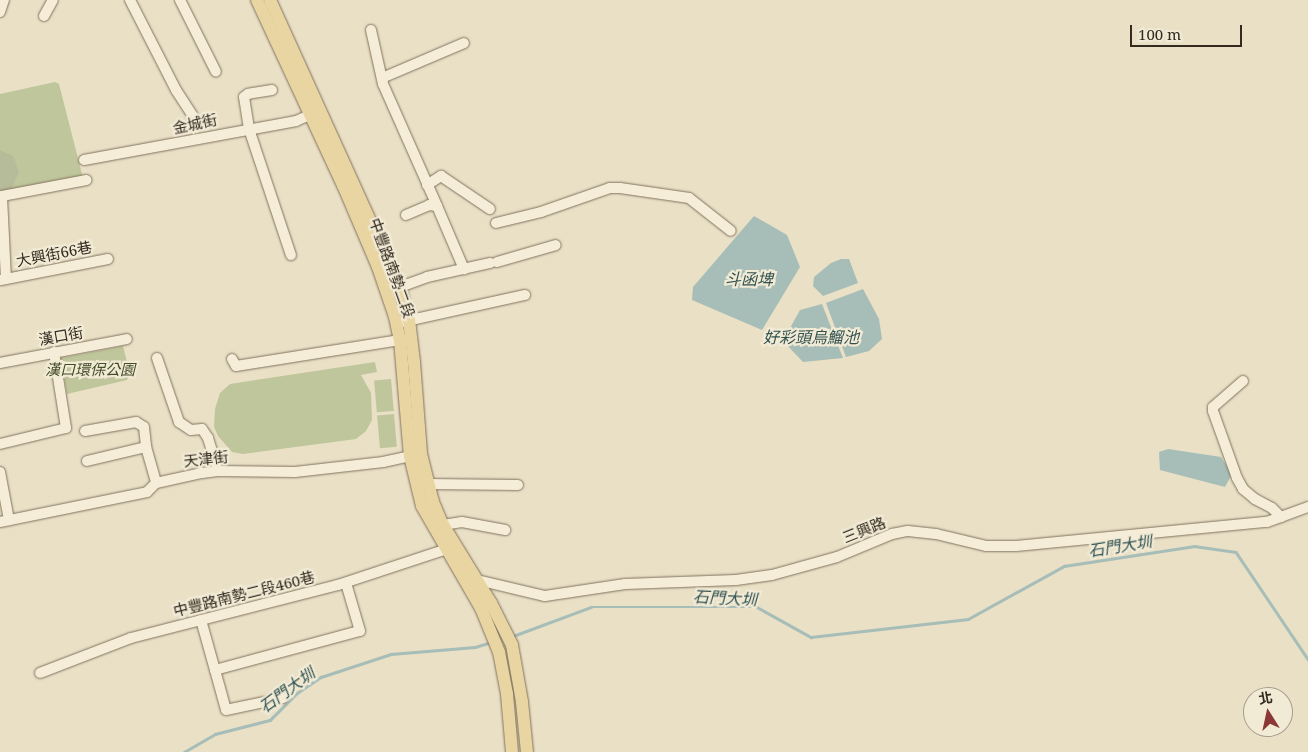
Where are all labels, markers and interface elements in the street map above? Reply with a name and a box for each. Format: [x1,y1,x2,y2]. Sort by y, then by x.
scale bar [1133,15,1246,47]
text: 100 m [1138,24,1181,44]
street label: 金城街 [171,111,219,137]
street label: 中豐路南勢二段 [366,216,418,320]
street label: 大興街66巷 [15,238,93,270]
water label: 斗函埤 [725,269,773,289]
street label: 漢口街 [37,323,85,349]
water label: 好彩頭烏鰡池 [763,327,859,347]
park label: 漢口環保公園 [45,361,135,379]
street label: 天津街 [183,448,229,470]
street label: 三興路 [840,513,888,547]
water label: 石門大圳 [1087,532,1153,560]
street label: 中豐路南勢二段460巷 [171,568,317,620]
water label: 石門大圳 [693,587,757,609]
water label: 石門大圳 [255,663,319,717]
north arrow [1243,687,1293,737]
text: 北 [1257,687,1274,708]

